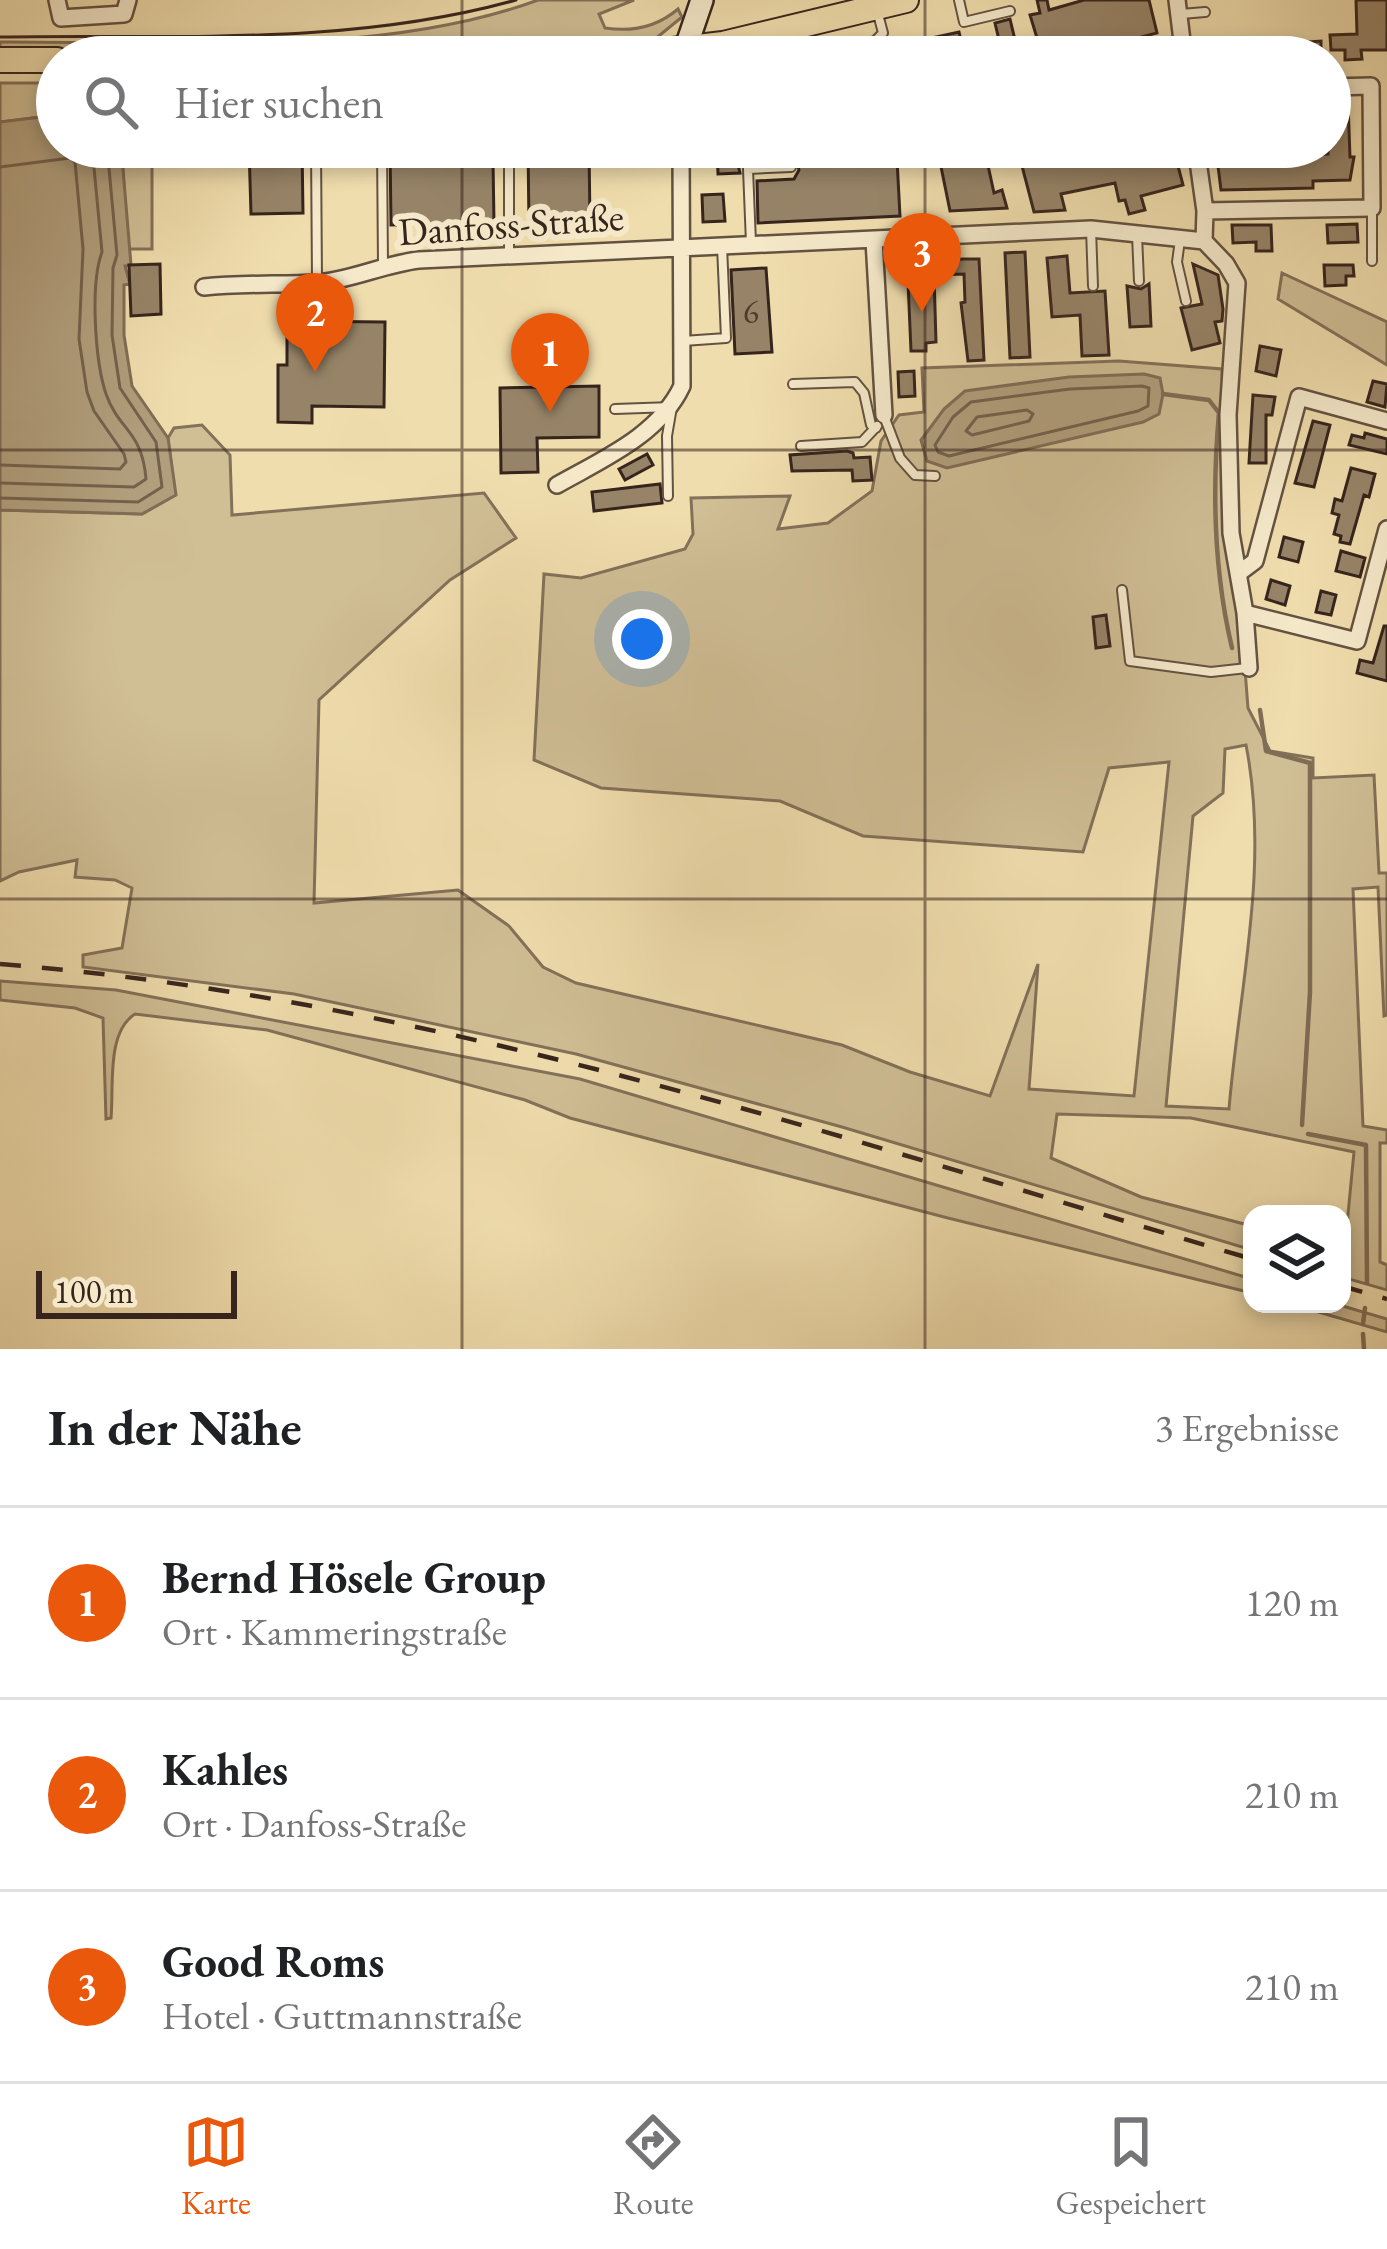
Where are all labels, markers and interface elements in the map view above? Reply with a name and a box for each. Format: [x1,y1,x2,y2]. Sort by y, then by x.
search box [36,36,1351,168]
icon: search [78,69,144,135]
text: Hier suchen [174,73,384,131]
street label: Danfoss-Straße [396,191,626,257]
pin: 3 [883,213,961,312]
pin: 2 [276,273,354,372]
house number: 6 [743,290,759,333]
pin: 1 [511,313,589,412]
your location [612,609,672,669]
map controls [1243,1205,1351,1313]
button: layers [1243,1205,1351,1313]
scale bar [36,1265,237,1318]
text: 100 m [54,1270,134,1313]
text: In der Nähe [48,1394,302,1460]
text: 3 Ergebnisse [1155,1402,1339,1453]
text: Bernd Hösele Group [162,1548,546,1606]
text: 1 [77,1577,97,1628]
text: 120 m [1245,1577,1339,1628]
text: Ort · Kammeringstraße [162,1606,507,1657]
text: Kahles [162,1740,288,1798]
text: 2 [77,1769,97,1820]
text: 210 m [1245,1769,1339,1820]
text: Ort · Danfoss-Straße [162,1798,466,1849]
text: Good Roms [162,1932,385,1990]
text: 3 [77,1961,97,2012]
text: 210 m [1245,1961,1339,2012]
text: Hotel · Guttmannstraße [162,1990,522,2041]
tab: Karte [181,2109,251,2224]
tab: Route [613,2109,694,2224]
tab: Gespeichert [1056,2109,1206,2224]

